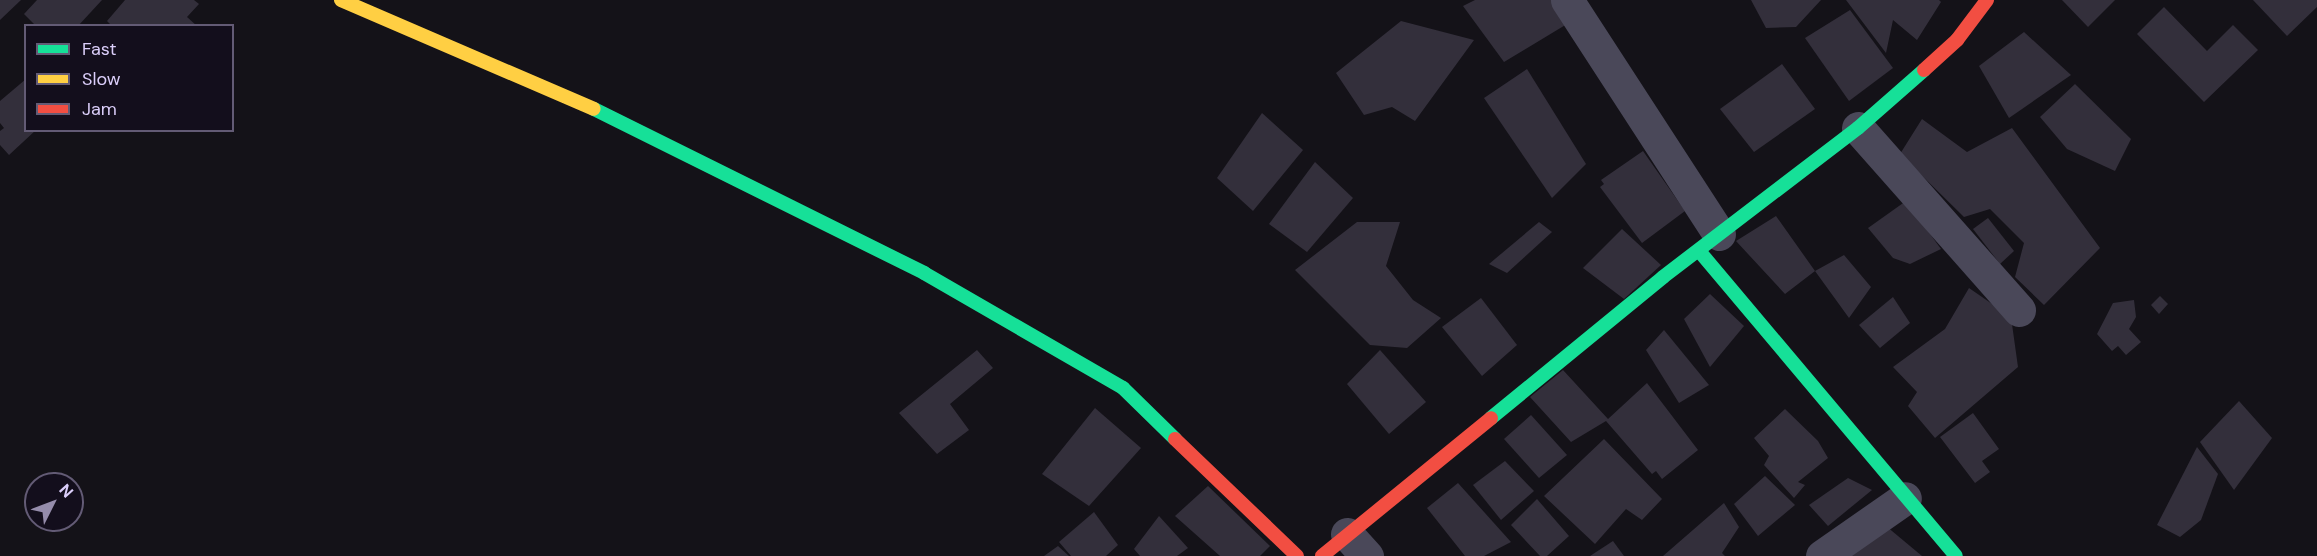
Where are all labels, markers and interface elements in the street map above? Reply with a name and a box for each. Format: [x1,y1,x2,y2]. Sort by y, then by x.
legend [24,24,234,132]
text: Fast [82,37,117,61]
text: Slow [82,67,121,91]
text: Jam [82,97,117,121]
north arrow [24,472,84,532]
text: N [55,480,78,502]

